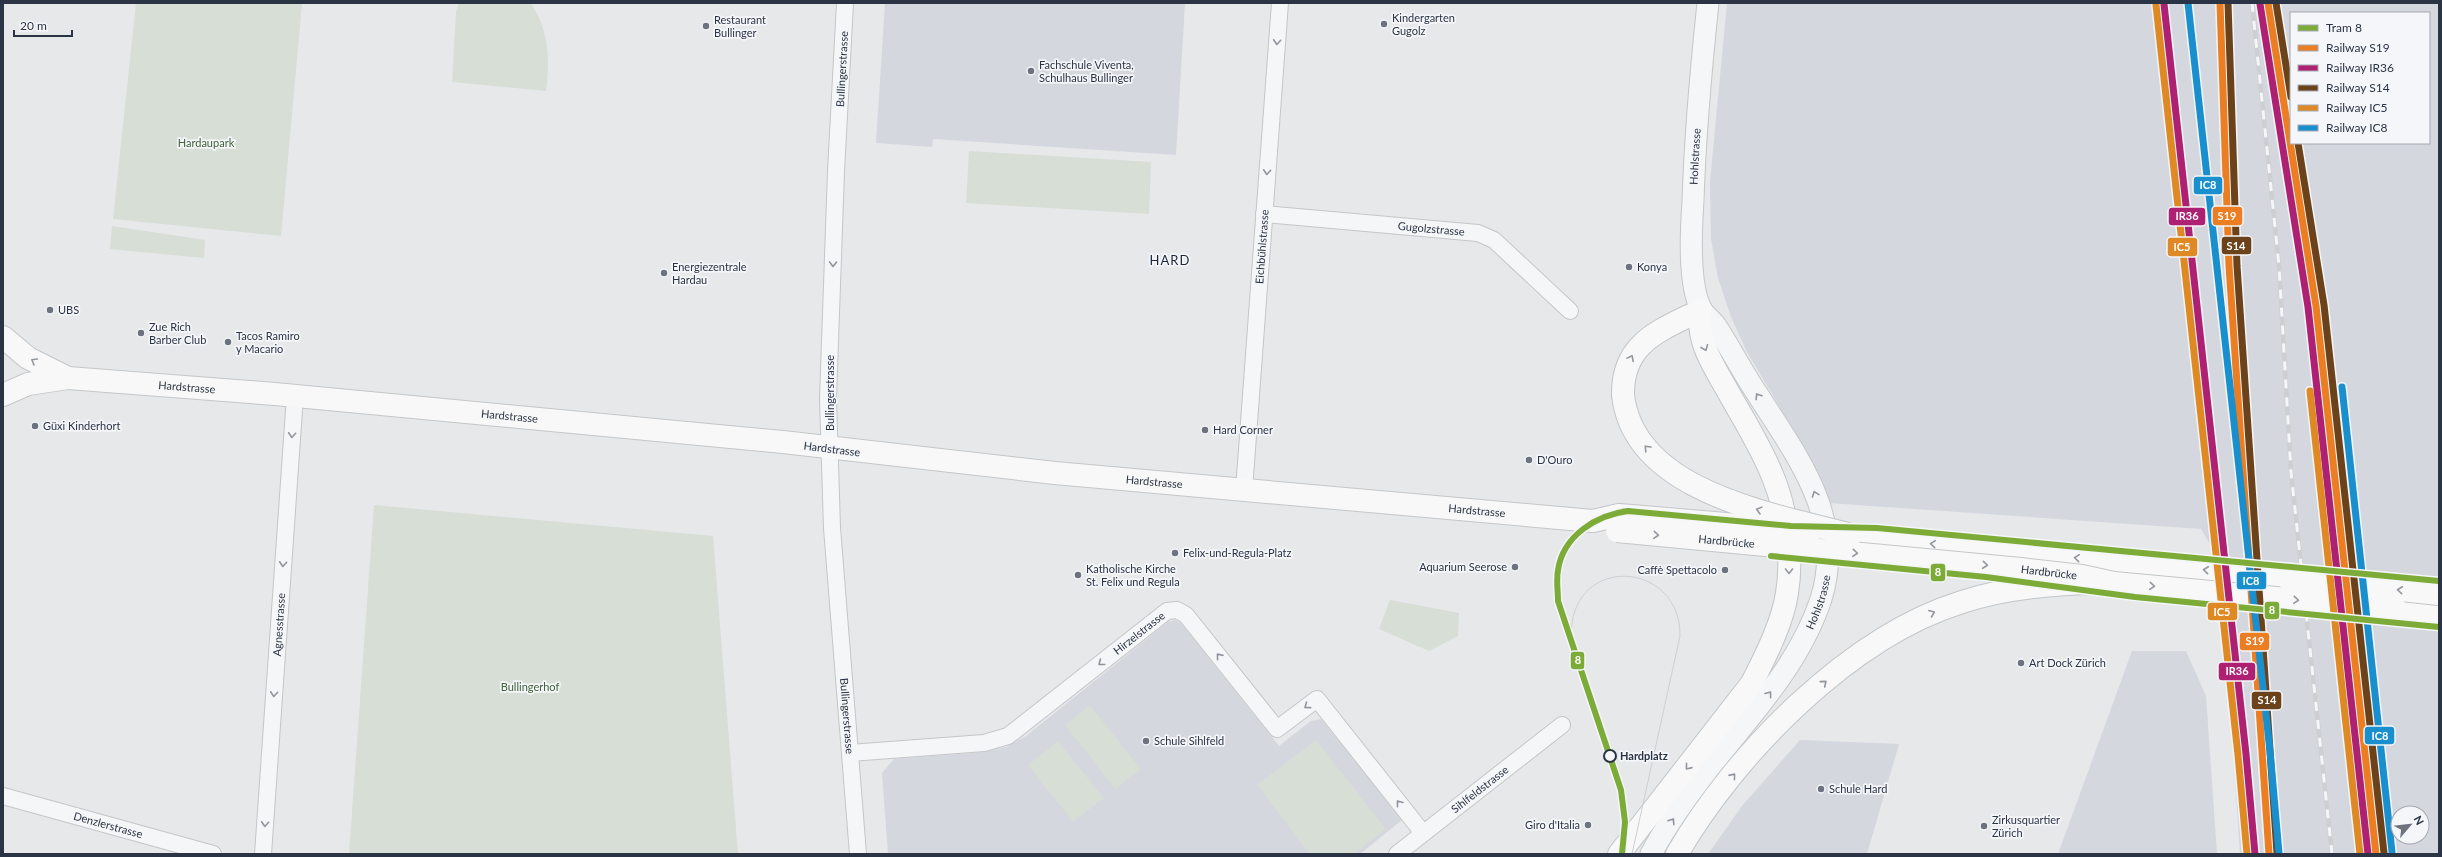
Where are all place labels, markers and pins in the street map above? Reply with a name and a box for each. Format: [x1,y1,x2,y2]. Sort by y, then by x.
place label: Kindergarten Gugolz [1392,11,1455,37]
place label: Restaurant Bullinger [714,13,766,39]
marker: Kindergarten Gugolz [1379,19,1389,29]
marker: Restaurant Bullinger [701,21,711,31]
place label: Fachschule Viventa, Schulhaus Bullinger [1039,58,1134,84]
marker: Fachschule Viventa, Schulhaus Bullinger [1026,66,1036,76]
place label: Energiezentrale Hardau [672,260,747,286]
place label: Konya [1637,260,1667,273]
marker: Konya [1624,262,1634,272]
marker: Energiezentrale Hardau [659,268,669,278]
place label: UBS [58,303,79,316]
marker: UBS [45,305,55,315]
place label: Zue Rich Barber Club [149,320,206,346]
marker: Zue Rich Barber Club [136,328,146,338]
place label: Tacos Ramiro y Macario [236,329,300,355]
marker: Tacos Ramiro y Macario [223,337,233,347]
place label: Güxi Kinderhort [43,419,120,432]
marker: Güxi Kinderhort [30,421,40,431]
place label: Hard Corner [1213,423,1273,436]
marker: Hard Corner [1200,425,1210,435]
place label: D'Ouro [1537,453,1572,466]
marker: D'Ouro [1524,455,1534,465]
place label: Felix-und-Regula-Platz [1183,546,1292,559]
marker: Felix-und-Regula-Platz [1170,548,1180,558]
place label: Aquarium Seerose [1419,560,1507,573]
place label: Katholische Kirche St. Felix und Regula [1086,562,1180,588]
marker: Aquarium Seerose [1510,562,1520,572]
place label: Caffè Spettacolo [1638,563,1717,576]
marker: Caffè Spettacolo [1720,565,1730,575]
marker: Katholische Kirche St. Felix und Regula [1073,570,1083,580]
place label: Art Dock Zürich [2029,656,2106,669]
marker: Art Dock Zürich [2016,658,2026,668]
place label: Schule Sihlfeld [1154,734,1224,747]
marker: Schule Sihlfeld [1141,736,1151,746]
marker: Hardplatz [1603,749,1617,763]
place label: Hardplatz [1620,749,1668,762]
place label: Schule Hard [1829,782,1887,795]
marker: Schule Hard [1816,784,1826,794]
place label: Zirkusquartier Zürich [1992,813,2060,839]
place label: Giro d'Italia [1525,818,1580,831]
marker: Giro d'Italia [1583,820,1593,830]
marker: Zirkusquartier Zürich [1979,821,1989,831]

